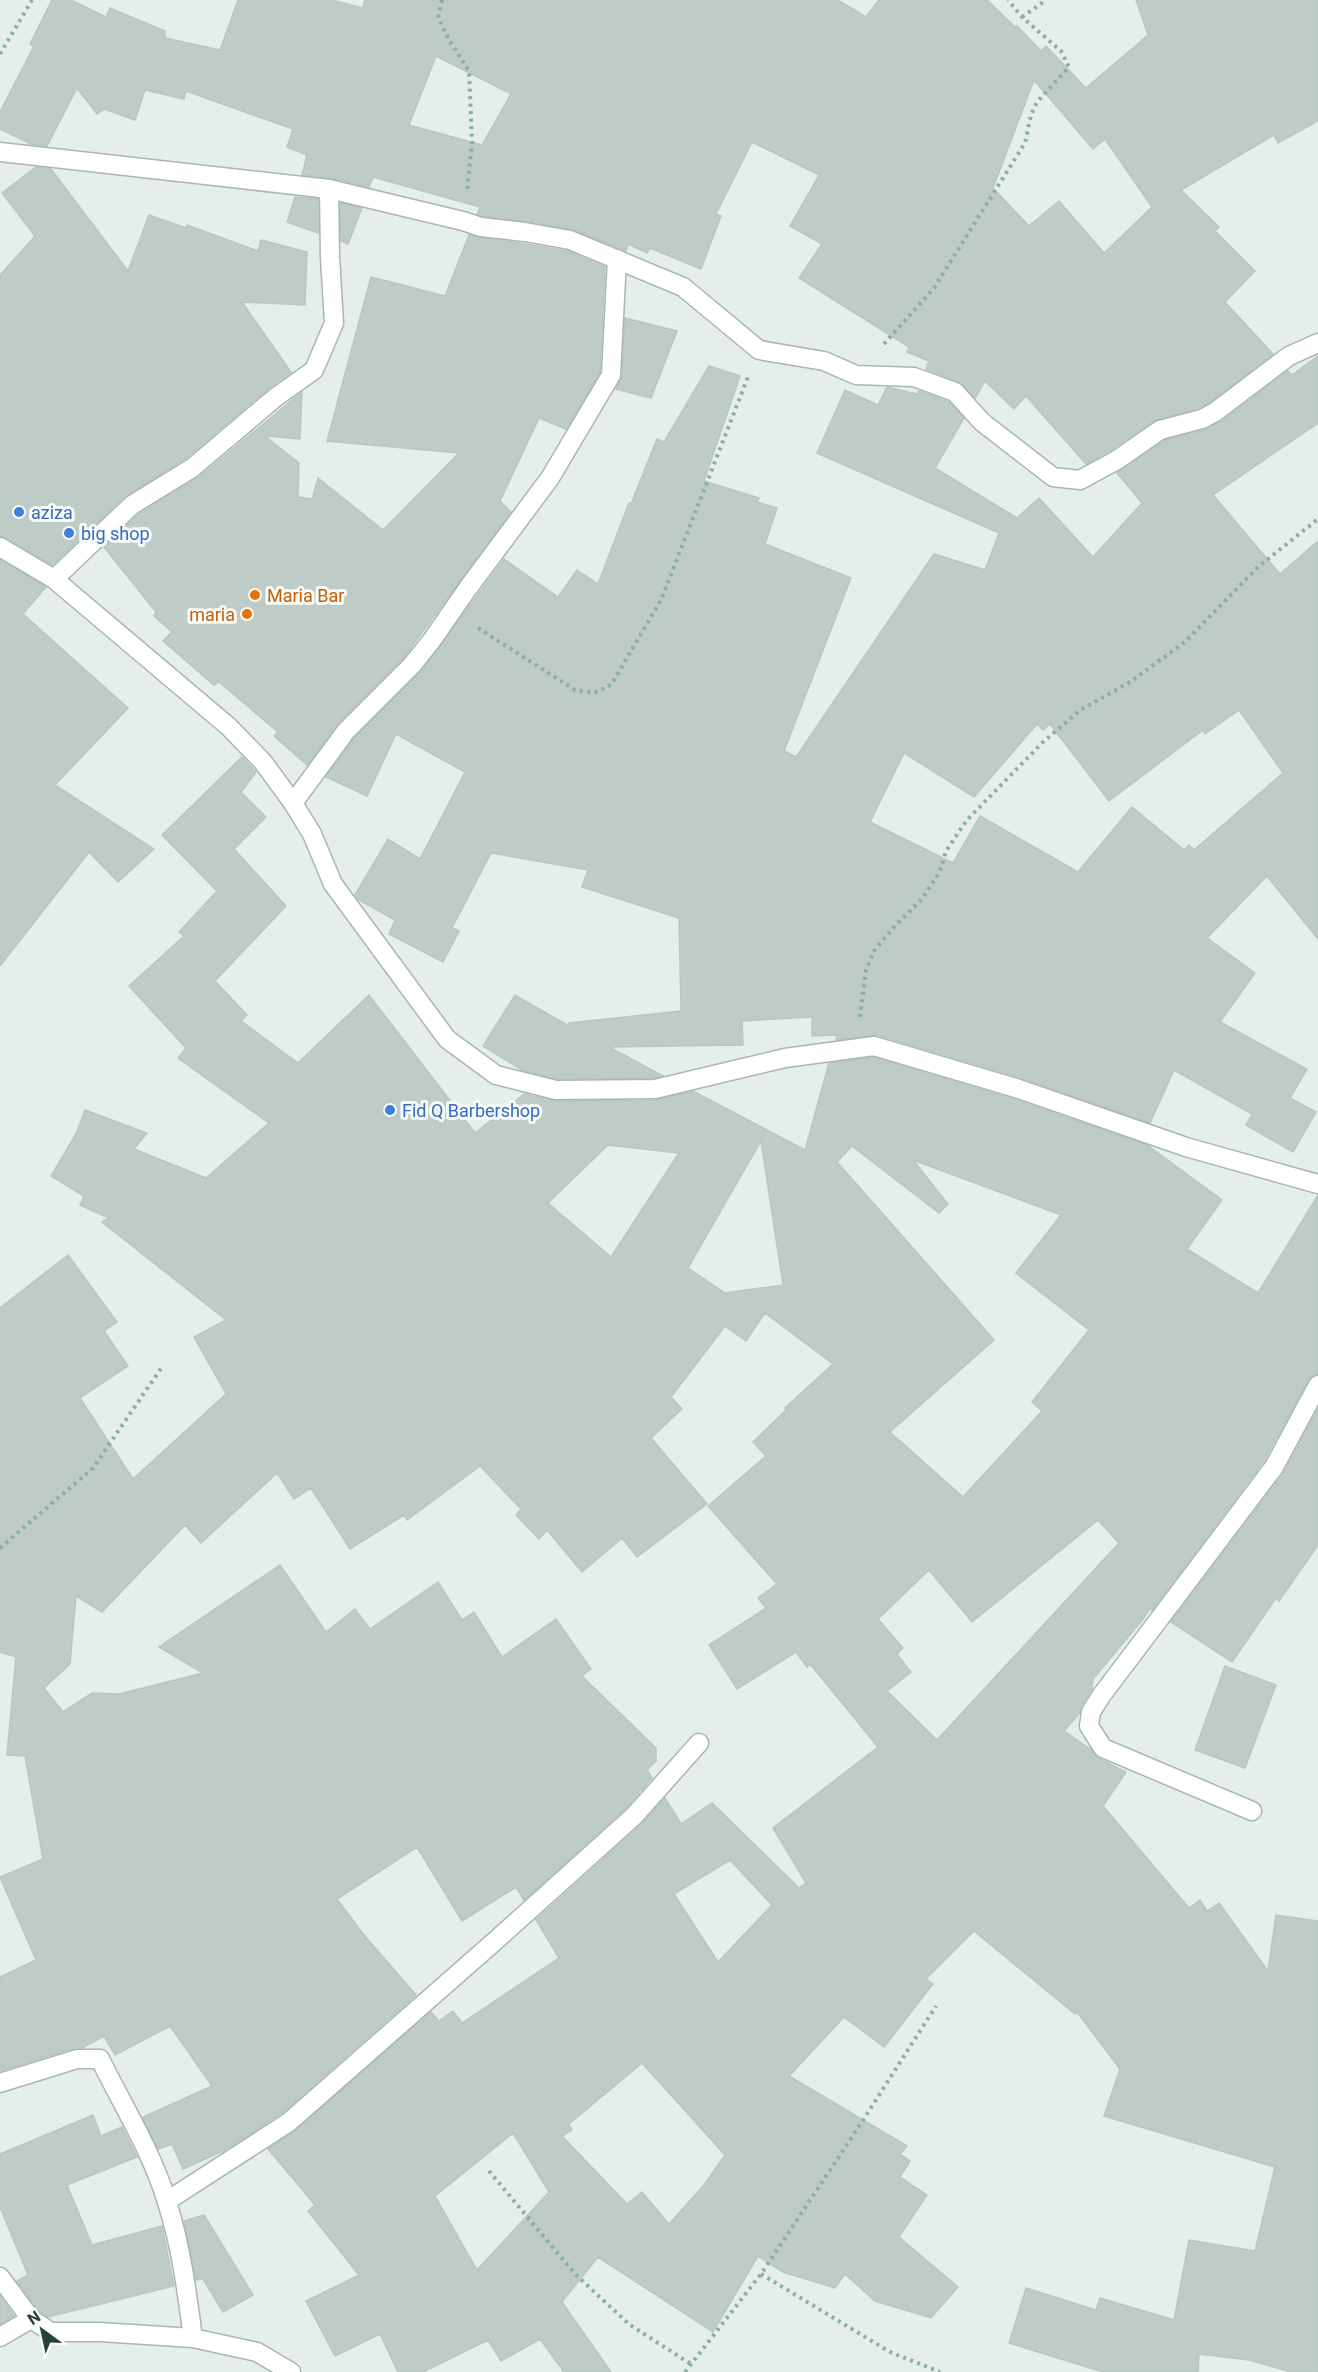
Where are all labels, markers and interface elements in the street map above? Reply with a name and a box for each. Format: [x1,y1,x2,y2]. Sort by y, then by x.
place label: aziza [31,502,73,523]
marker: aziza [12,505,26,519]
place label: big shop [81,523,150,544]
marker: big shop [62,526,76,540]
place label: Maria Bar [267,585,344,606]
marker: Maria Bar [248,588,262,602]
place label: maria [189,604,235,625]
marker: maria [240,607,254,621]
place label: Fid Q Barbershop [402,1100,540,1121]
marker: Fid Q Barbershop [383,1103,397,1117]
north arrow [12,2300,72,2360]
text: N [24,2307,44,2329]

